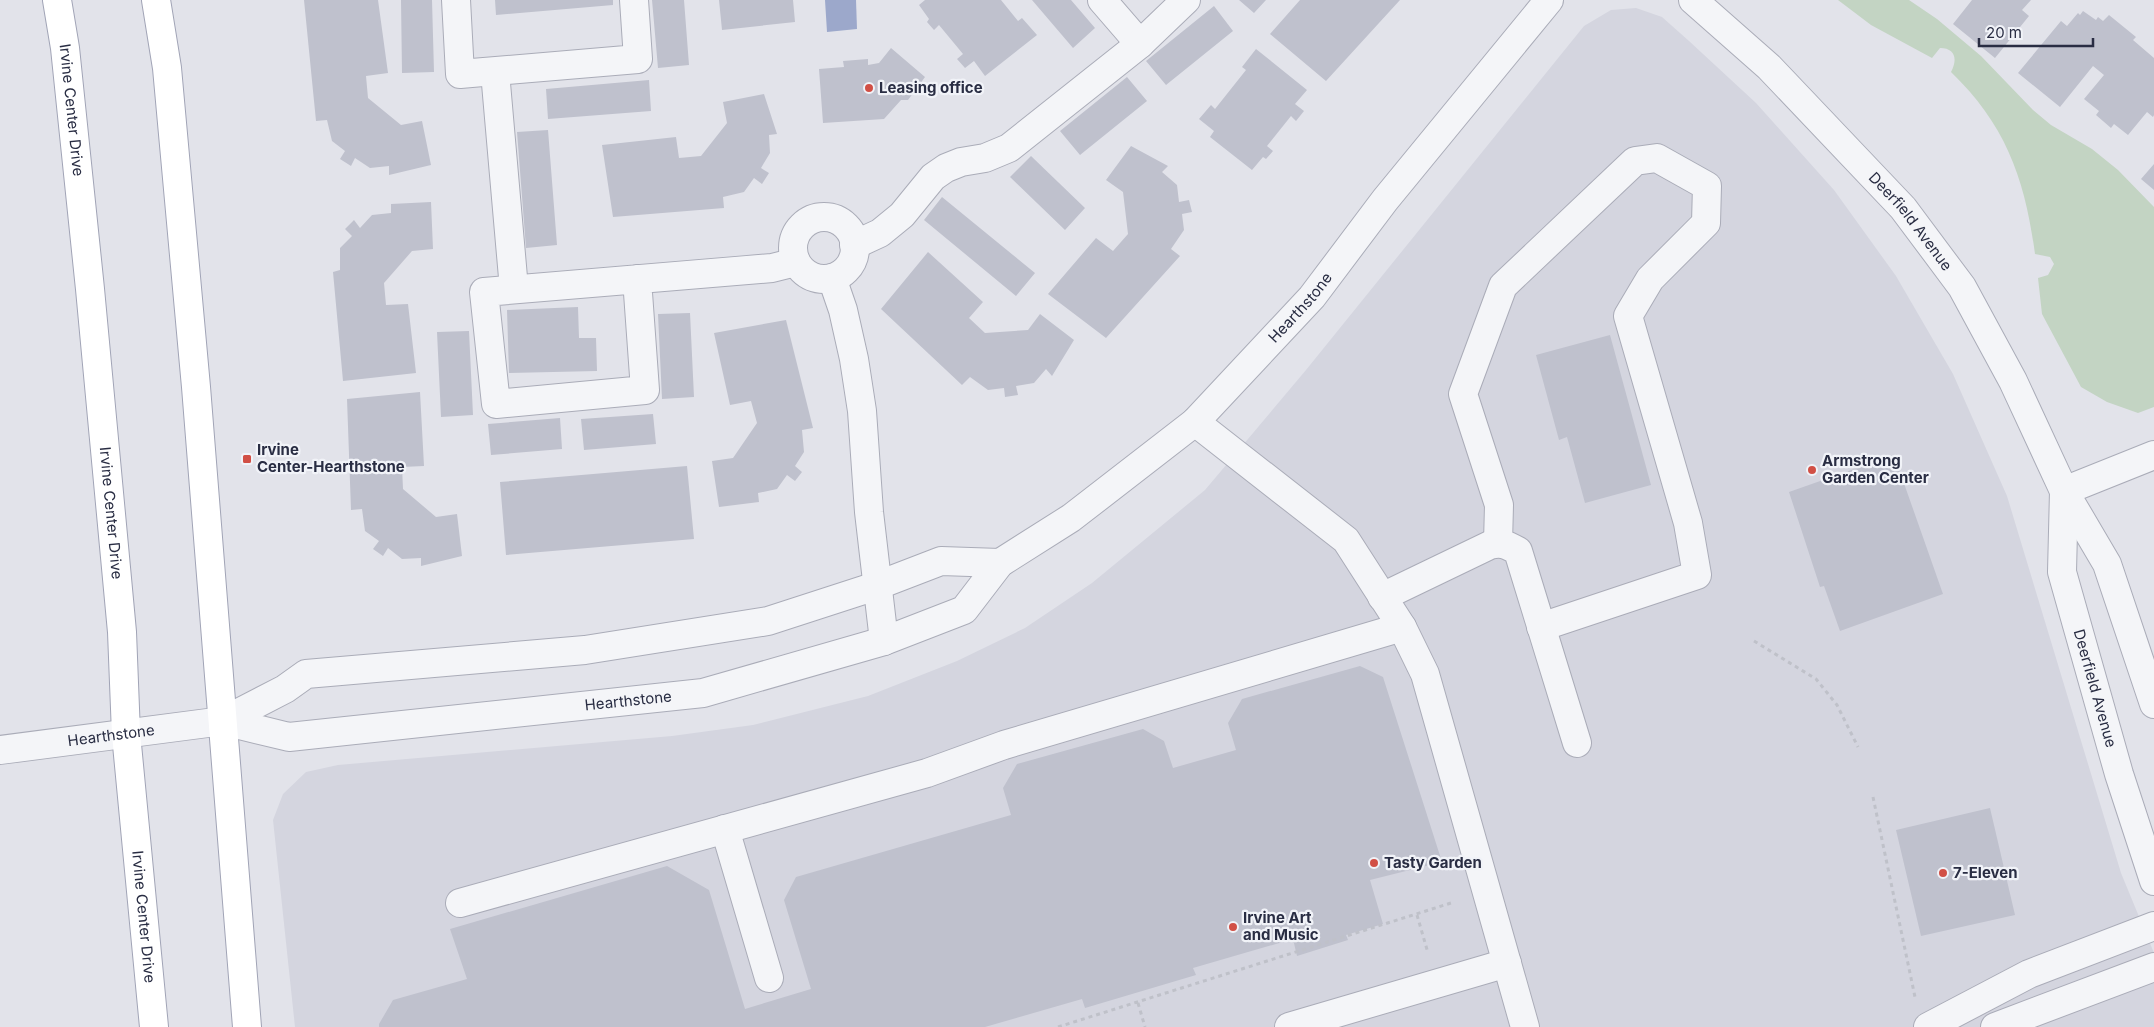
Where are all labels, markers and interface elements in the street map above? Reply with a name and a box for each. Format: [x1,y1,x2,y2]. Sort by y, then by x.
scale bar [1979,15,2093,47]
text: 20 m [1986,23,2022,42]
street label: Irvine Center Drive [55,42,88,177]
place label: Leasing office [879,78,983,97]
marker: Leasing office [863,82,875,94]
street label: Deerfield Avenue [1865,168,1957,274]
street label: Hearthstone [1264,269,1336,347]
place label: Irvine Center-Hearthstone [257,440,405,476]
street label: Irvine Center Drive [96,446,127,580]
place label: Armstrong Garden Center [1822,451,1929,487]
marker: Irvine Center-Hearthstone [241,453,253,465]
marker: Armstrong Garden Center [1806,464,1818,476]
street label: Deerfield Avenue [2070,627,2121,750]
street label: Hearthstone [584,686,673,715]
street label: Hearthstone [66,720,156,750]
street label: Irvine Center Drive [128,849,160,984]
place label: Tasty Garden [1384,853,1482,872]
marker: Tasty Garden [1368,857,1380,869]
place label: 7-Eleven [1953,863,2018,882]
marker: 7-Eleven [1937,867,1949,879]
place label: Irvine Art and Music [1243,908,1319,944]
marker: Irvine Art and Music [1227,921,1239,933]

